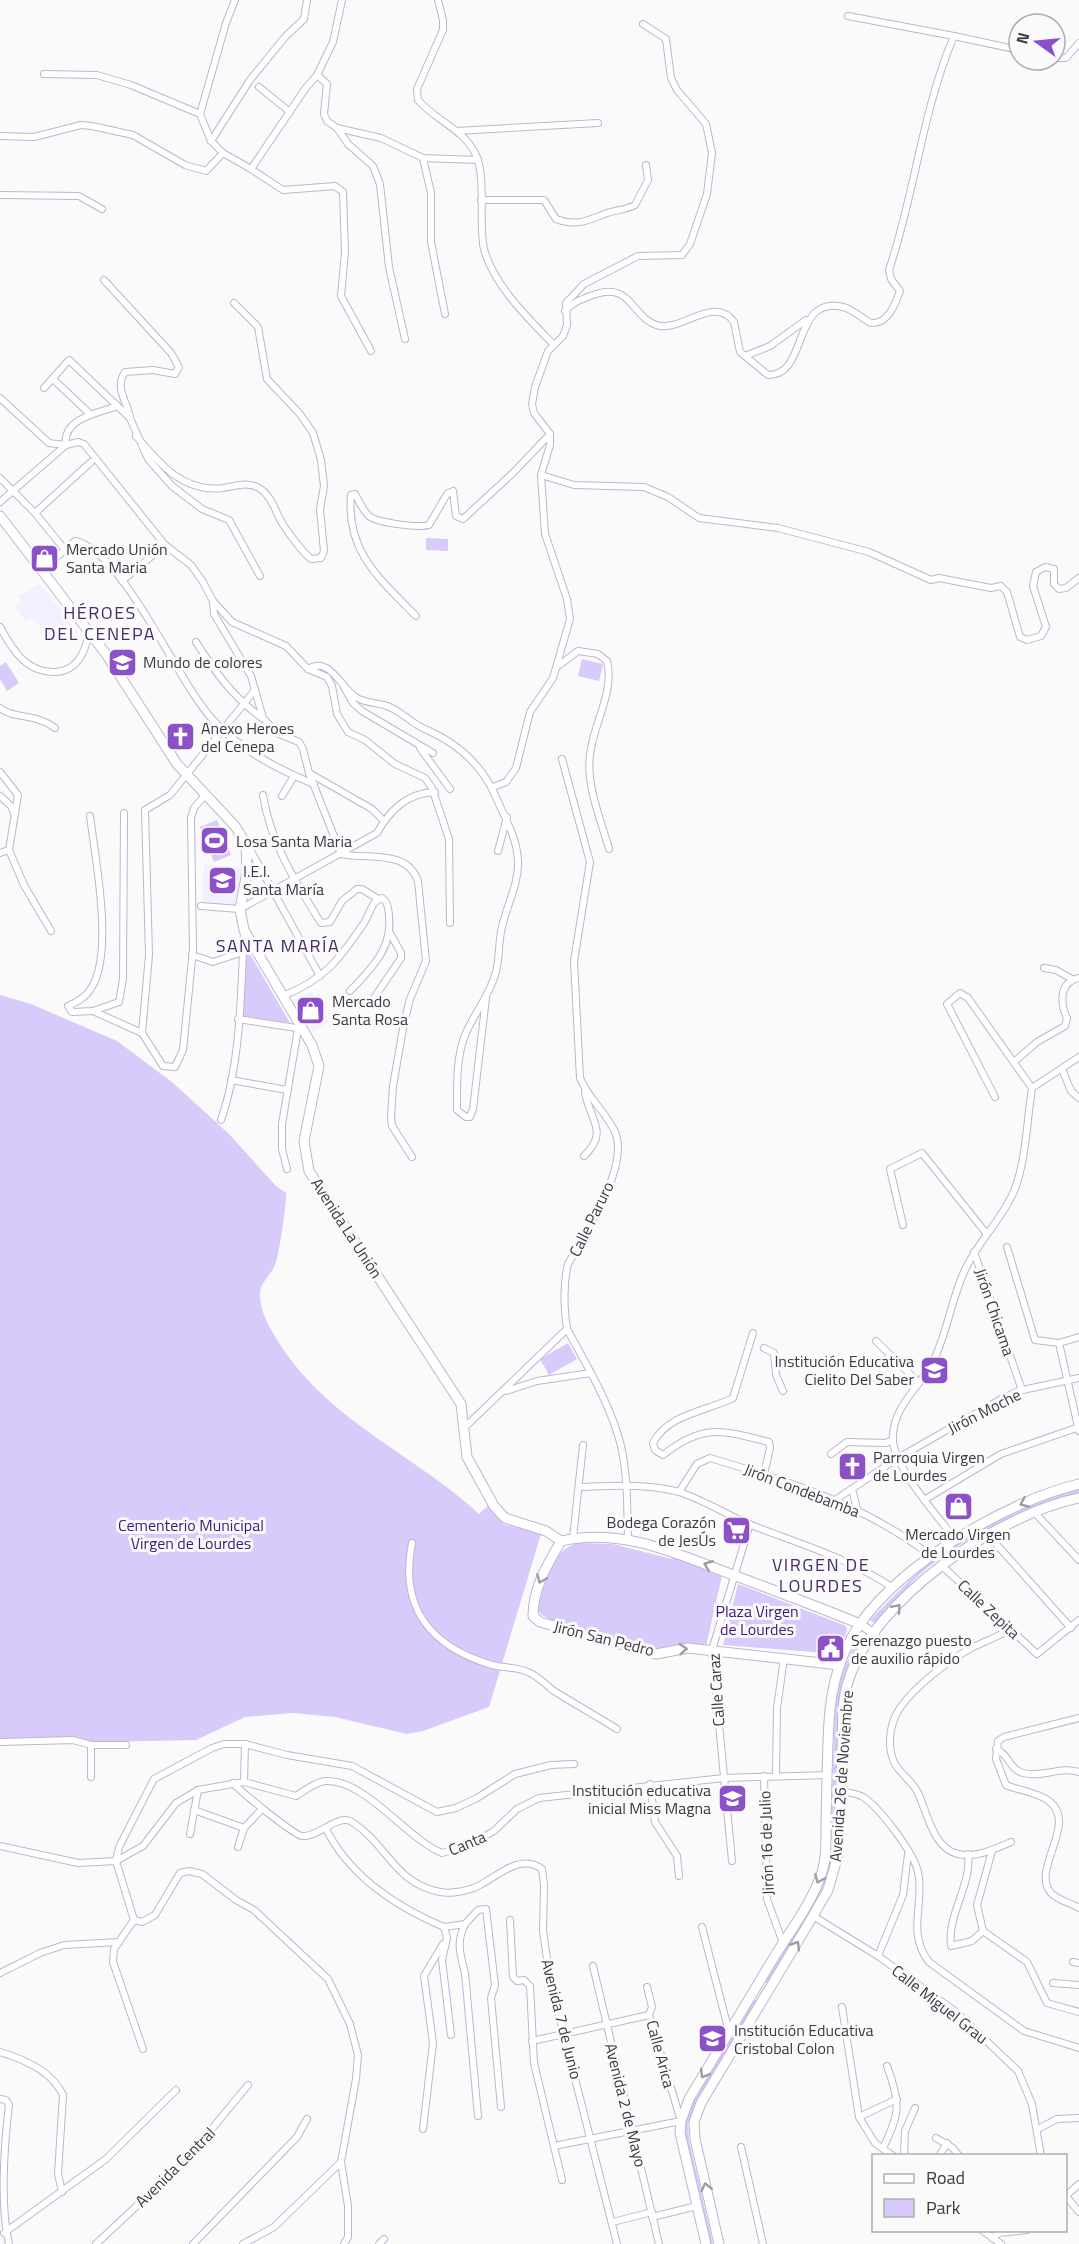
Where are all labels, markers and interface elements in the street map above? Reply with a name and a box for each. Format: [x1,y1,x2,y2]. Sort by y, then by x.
north arrow [1007,12,1067,72]
text: N [1009,30,1036,47]
place label: Mercado Unión Santa Maria [66,537,168,579]
shop icon: Mercado Unión Santa Maria [29,542,61,574]
district label: HÉROES DEL CENEPA [44,599,156,647]
school or university icon: Mundo de colores [106,646,138,678]
place label: Mundo de colores [143,650,262,674]
place label: Anexo Heroes del Cenepa [201,716,294,758]
church icon: Anexo Heroes del Cenepa [164,721,196,753]
sports icon: Losa Santa Maria [199,825,231,857]
place label: Losa Santa Maria [236,829,352,853]
place label: I.E.I. Santa María [243,859,324,901]
school or university icon: I.E.I. Santa María [206,864,238,896]
district label: SANTA MARÍA [216,932,340,959]
place label: Mercado Santa Rosa [332,989,408,1031]
shop icon: Mercado Santa Rosa [295,994,327,1026]
street label: Avenida La Unión [305,1173,389,1283]
street label: Calle Paruro [562,1177,620,1261]
street label: Jirón Chicama [969,1265,1021,1359]
place label: Institución Educativa Cielito Del Saber [774,1349,914,1391]
school or university icon: Institución Educativa Cielito Del Saber [919,1354,951,1386]
street label: Jirón Moche [943,1382,1025,1440]
place label: Parroquia Virgen de Lourdes [873,1445,985,1487]
church icon: Parroquia Virgen de Lourdes [836,1450,868,1482]
street label: Jirón Condebamba [741,1457,863,1523]
shop icon: Mercado Virgen de Lourdes [942,1490,974,1522]
one-way arrow [1019,1496,1030,1508]
place label: Bodega Corazón de JesÚs [607,1510,716,1552]
park label: Cementerio Municipal Virgen de Lourdes [118,1513,264,1555]
supermarket icon: Bodega Corazón de JesÚs [721,1515,753,1547]
place label: Mercado Virgen de Lourdes [905,1522,1011,1564]
district label: VIRGEN DE LOURDES [772,1551,870,1599]
one-way arrow [703,1560,714,1572]
one-way arrow [536,1573,548,1584]
street label: Calle Zepita [952,1574,1026,1644]
park label: Plaza Virgen de Lourdes [715,1599,799,1641]
one-way arrow [890,1604,901,1615]
street label: Jirón San Pedro [551,1614,657,1662]
place label: Serenazgo puesto de auxilio rápido [851,1628,972,1670]
public building icon: Serenazgo puesto de auxilio rápido [814,1633,846,1665]
one-way arrow [678,1643,687,1656]
street label: Calle Caraz [701,1653,731,1727]
street label: Avenida 26 de Noviembre [823,1689,859,1863]
place label: Institución educativa inicial Miss Magna [572,1778,711,1820]
school or university icon: Institución educativa inicial Miss Magna [716,1783,748,1815]
street label: Jirón 16 de Julio [752,1790,780,1896]
street label: Canta [444,1824,490,1862]
one-way arrow [814,1873,826,1884]
one-way arrow [789,1941,800,1951]
street label: Avenida 7 de Junio [535,1956,589,2082]
street label: Calle Miguel Grau [887,1959,993,2049]
street label: Calle Arica [640,2017,682,2091]
place label: Institución Educativa Cristobal Colon [734,2018,874,2060]
school or university icon: Institución Educativa Cristobal Colon [697,2023,729,2055]
street label: Avenida 2 de Mayo [599,2041,653,2169]
one-way arrow [699,2068,711,2078]
street label: Avenida Central [129,2121,221,2213]
legend [872,2154,1067,2232]
text: Road [926,2164,965,2191]
one-way arrow [700,2182,713,2192]
text: Park [926,2194,961,2221]

